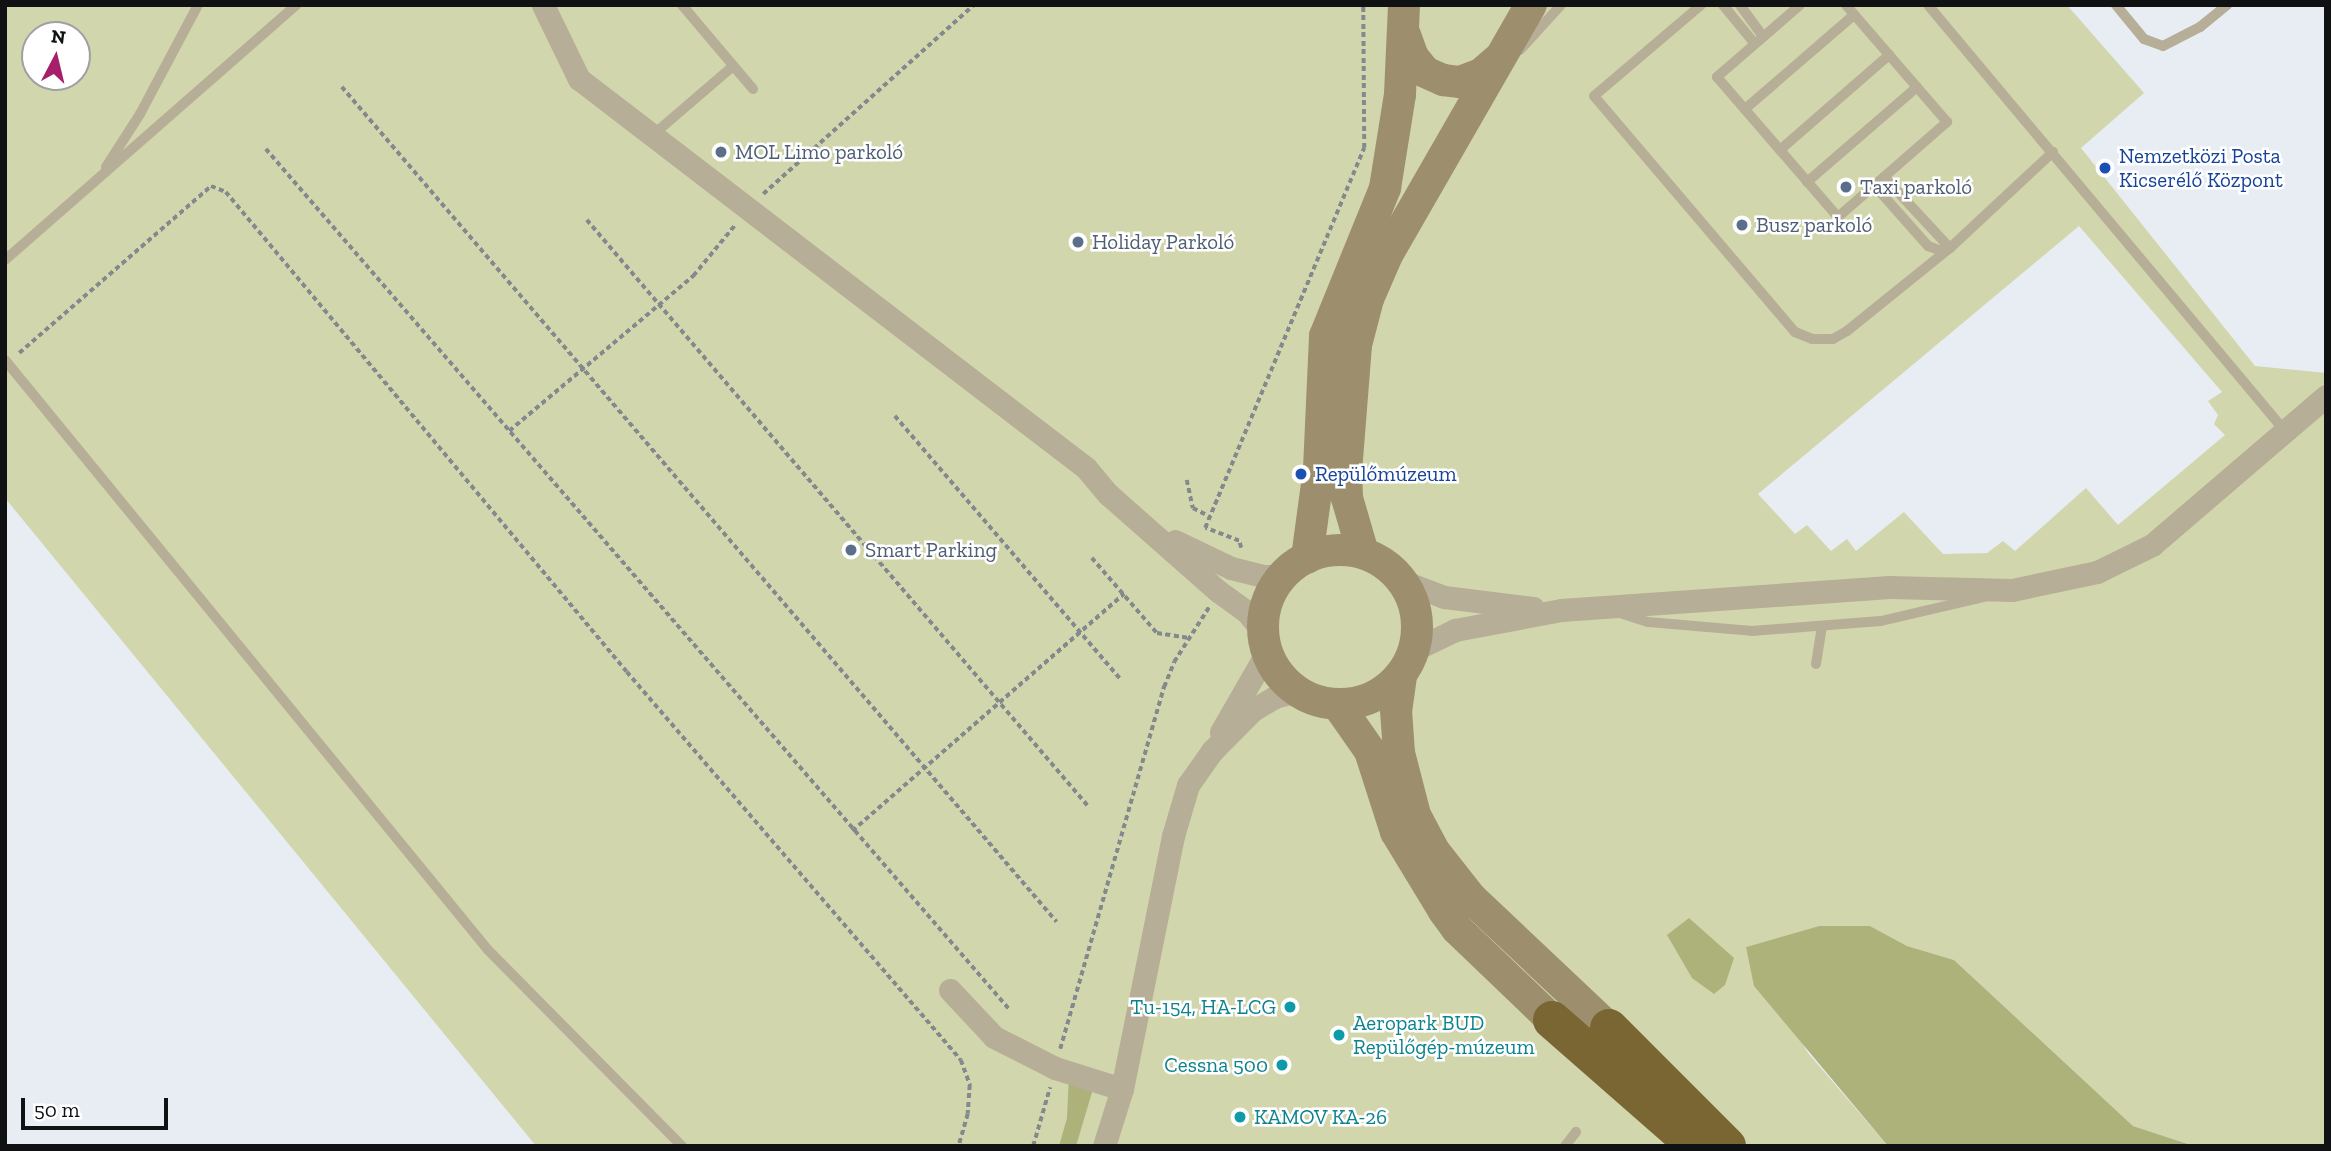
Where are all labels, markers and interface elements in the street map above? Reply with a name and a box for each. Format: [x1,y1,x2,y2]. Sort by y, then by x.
north arrow [21,21,91,91]
text: N [50,24,67,49]
place label: MOL Limo parkoló [735,139,904,165]
place label: Nemzetközi Posta Kicserélő Központ [2119,143,2283,193]
marker: MOL Limo parkoló [713,144,729,160]
marker: Nemzetközi Posta Kicserélő Központ [2097,160,2113,176]
place label: Taxi parkoló [1860,174,1972,200]
marker: Taxi parkoló [1838,179,1854,195]
place label: Busz parkoló [1756,212,1872,238]
marker: Busz parkoló [1734,217,1750,233]
place label: Holiday Parkoló [1092,229,1235,255]
marker: Holiday Parkoló [1070,234,1086,250]
place label: Repülőmúzeum [1315,461,1457,487]
marker: Repülőmúzeum [1293,466,1309,482]
place label: Smart Parking [865,537,997,563]
marker: Smart Parking [843,542,859,558]
place label: Tu-154, HA-LCG [1130,994,1276,1020]
marker: Tu-154, HA-LCG [1282,999,1298,1015]
place label: Aeropark BUD Repülőgép-múzeum [1353,1010,1535,1060]
marker: Aeropark BUD Repülőgép-múzeum [1331,1027,1347,1043]
place label: Cessna 500 [1164,1052,1268,1078]
marker: Cessna 500 [1274,1057,1290,1073]
scale bar [24,1084,172,1128]
text: 50 m [34,1097,80,1122]
place label: KAMOV KA-26 [1254,1104,1388,1130]
marker: KAMOV KA-26 [1232,1109,1248,1125]

